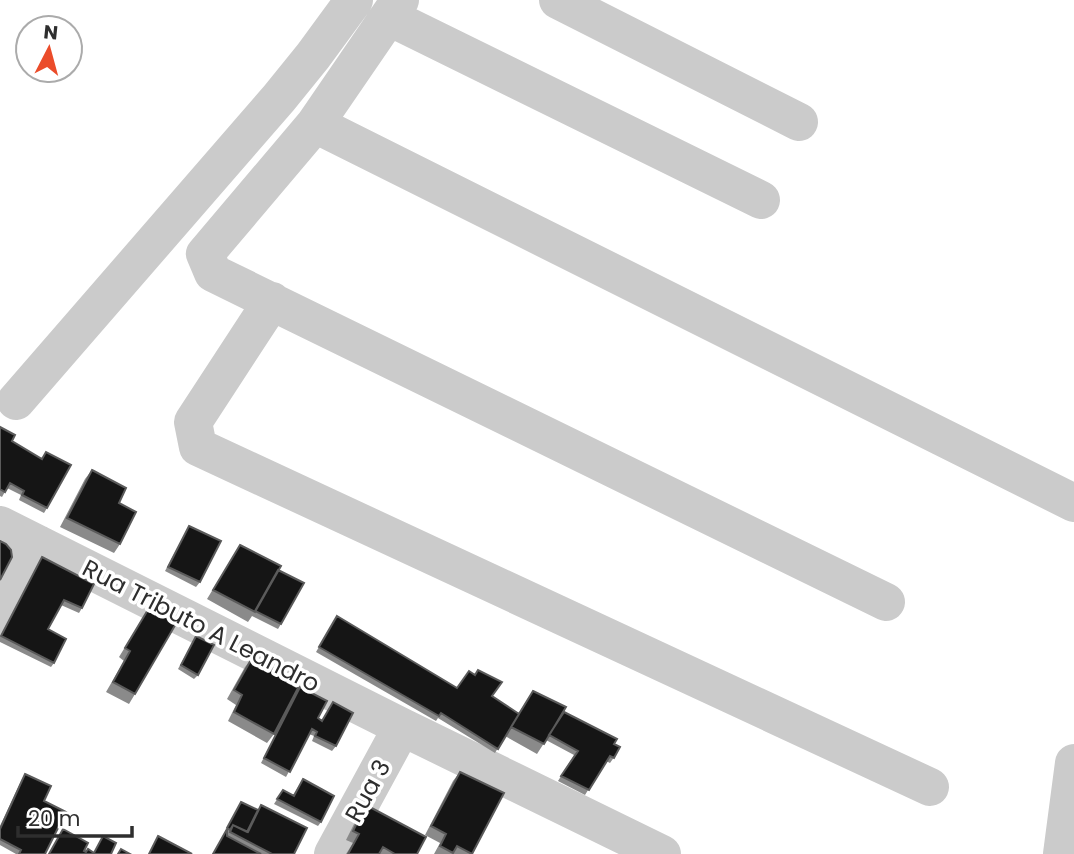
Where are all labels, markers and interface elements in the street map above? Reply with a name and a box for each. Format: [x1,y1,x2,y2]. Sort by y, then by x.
north arrow [14,14,84,84]
text: N [42,18,59,47]
street label: Rua Tributo A Leandro [77,551,326,700]
street label: Rua 3 [337,754,398,828]
scale bar [18,794,131,838]
text: 20 m [28,804,81,833]

